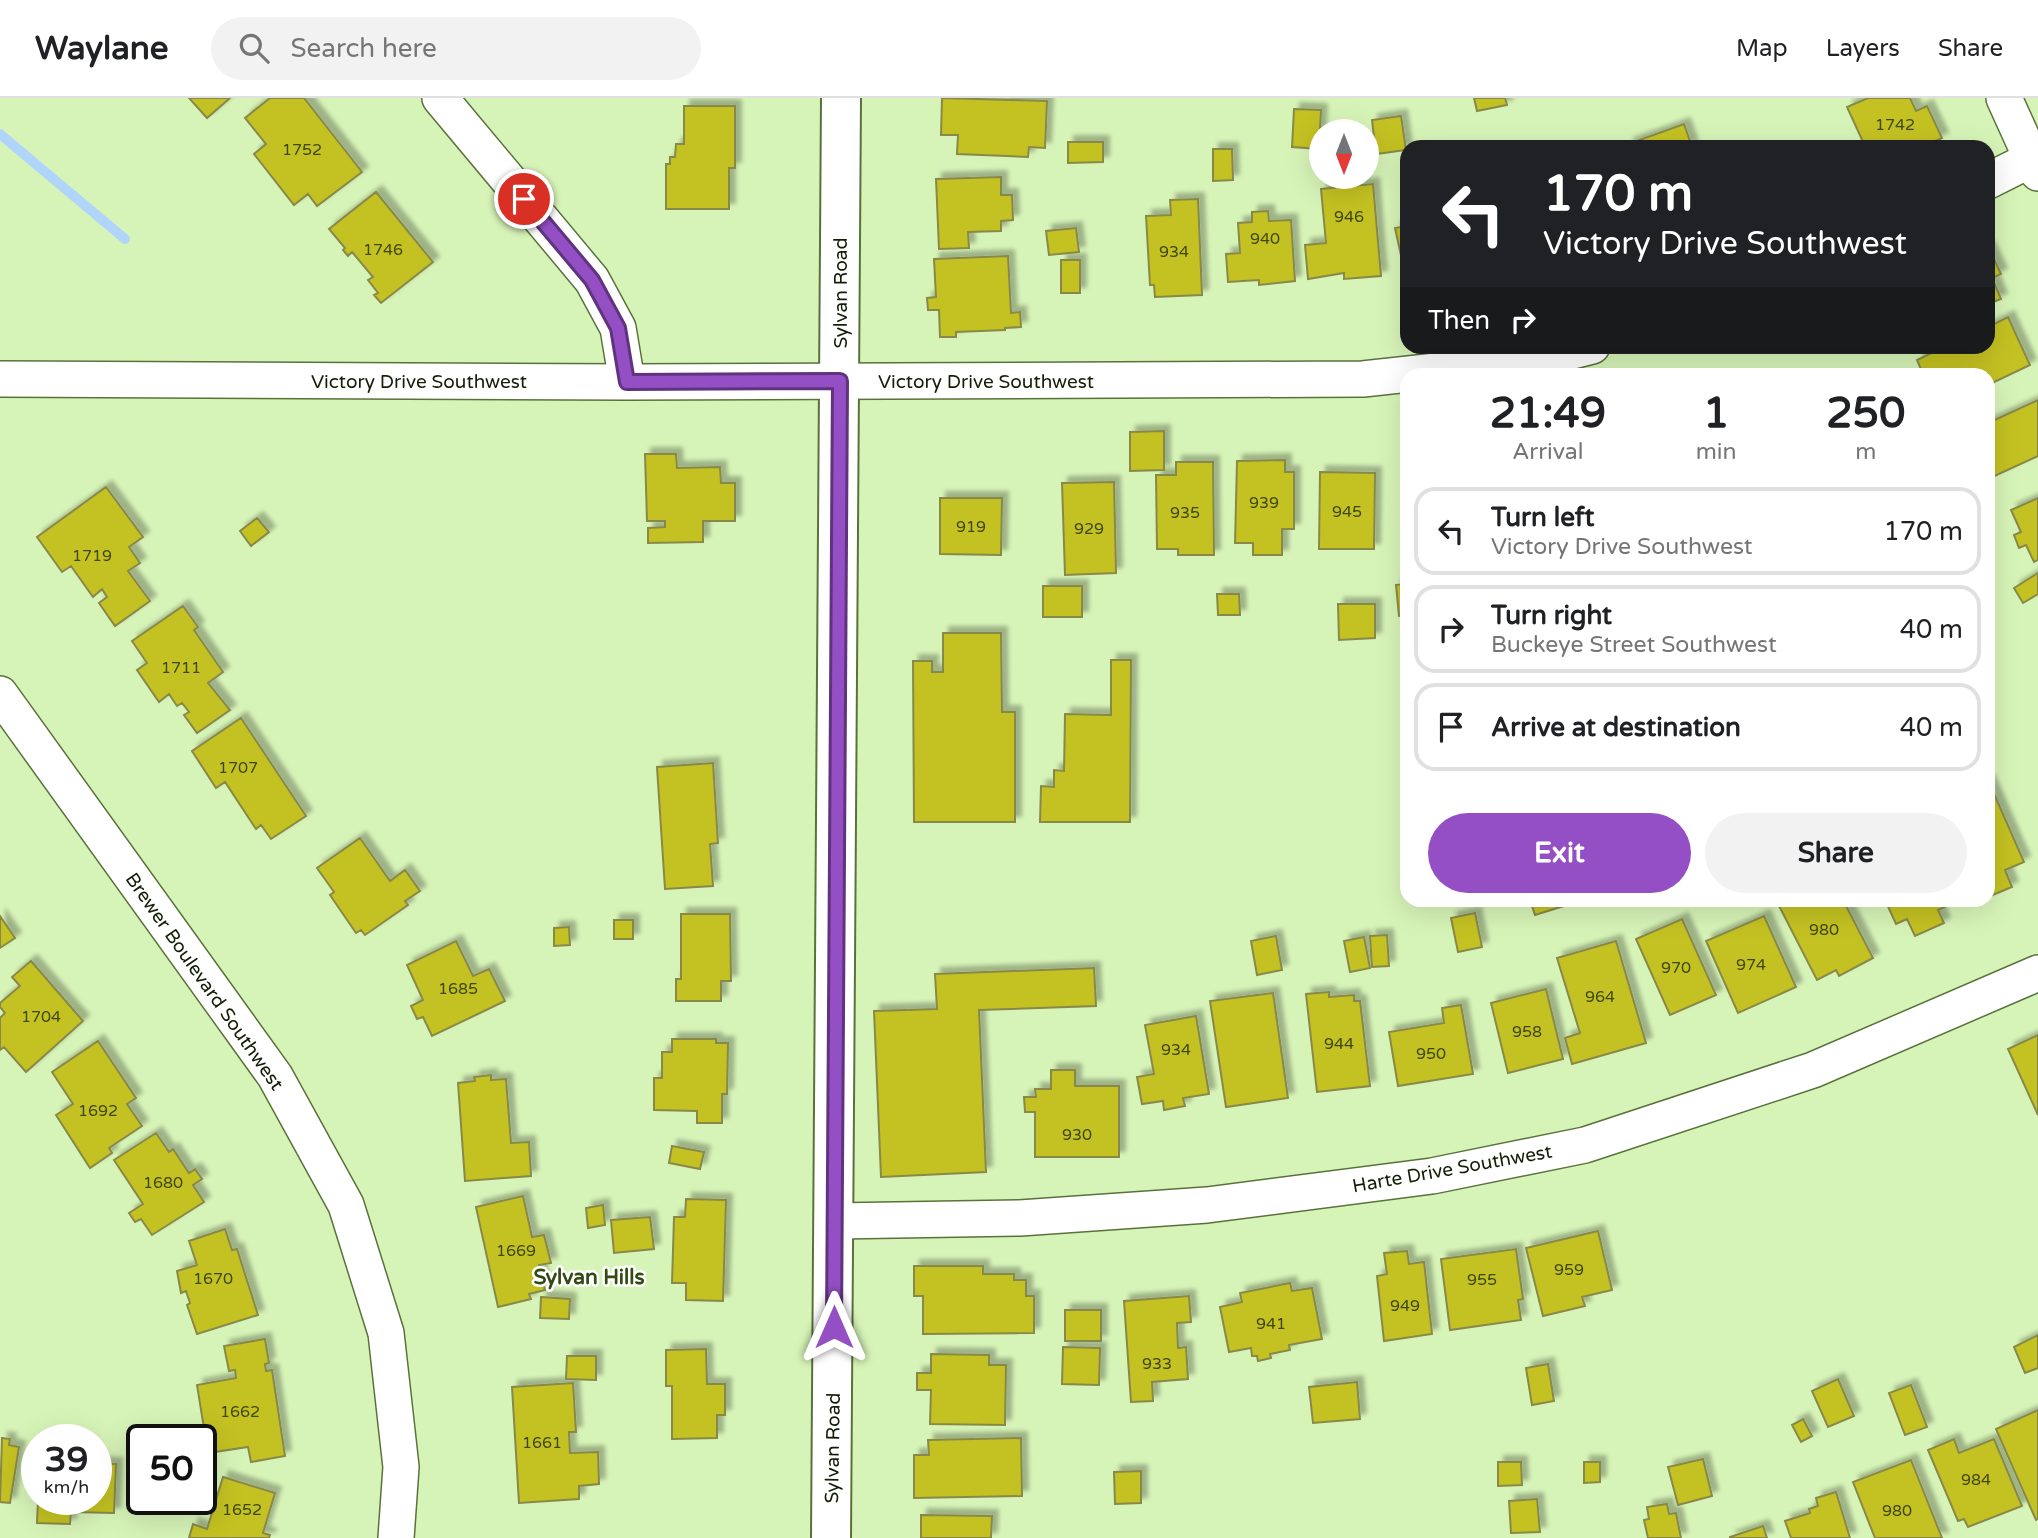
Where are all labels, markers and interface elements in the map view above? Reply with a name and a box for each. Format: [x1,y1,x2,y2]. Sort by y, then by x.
search box [211,17,701,80]
text: Waylane [35,29,169,68]
icon: search [235,29,273,67]
text: Search here [291,33,437,64]
text: Map [1736,34,1788,63]
text: Layers [1826,34,1900,63]
text: Share [1938,34,2003,63]
house number: 1742 [1875,115,1915,135]
north arrow [1309,119,1379,189]
map controls [1309,119,1379,189]
house number: 1752 [282,140,322,160]
text: 170 m [1543,165,1693,224]
icon: left [1428,168,1519,259]
pin [494,169,554,229]
icon: arrive [505,180,543,218]
house number: 946 [1334,207,1364,227]
text: Victory Drive Southwest [1543,225,1907,263]
house number: 940 [1250,229,1280,249]
street label: Sylvan Road [830,238,852,348]
house number: 1746 [363,240,403,260]
house number: 934 [1159,242,1189,262]
icon: right [1504,301,1542,339]
text: Then [1428,305,1490,336]
street label: Victory Drive Southwest [311,371,527,393]
street label: Victory Drive Southwest [878,371,1094,393]
text: 21:49 [1490,388,1606,439]
text: 1 [1703,388,1729,439]
text: 250 [1826,388,1905,439]
text: Arrival [1512,438,1583,466]
text: min [1696,438,1737,466]
text: m [1855,438,1876,466]
house number: 939 [1249,493,1279,513]
house number: 945 [1332,502,1362,522]
text: Turn left [1491,502,1594,533]
house number: 935 [1170,503,1200,523]
icon: left [1432,512,1470,550]
text: 170 m [1883,516,1963,547]
house number: 919 [956,517,986,537]
house number: 929 [1074,519,1104,539]
text: Victory Drive Southwest [1491,533,1753,561]
house number: 1719 [72,546,112,566]
text: Turn right [1491,600,1612,631]
icon: right [1432,610,1470,648]
text: 40 m [1900,614,1963,645]
text: Buckeye Street Southwest [1491,631,1777,659]
house number: 1711 [161,658,201,678]
icon: arrive [1432,708,1470,746]
text: Arrive at destination [1491,712,1741,743]
text: 40 m [1900,712,1963,743]
house number: 1707 [218,758,258,778]
button: Exit [1428,813,1691,893]
button: Share [1705,813,1967,893]
street label: Brewer Boulevard Southwest [121,869,288,1094]
house number: 980 [1809,920,1839,940]
house number: 974 [1736,955,1766,975]
house number: 970 [1661,958,1691,978]
house number: 1685 [438,979,478,999]
house number: 964 [1585,987,1615,1007]
house number: 1704 [21,1007,61,1027]
house number: 958 [1512,1022,1542,1042]
house number: 944 [1324,1034,1354,1054]
house number: 934 [1161,1040,1191,1060]
house number: 950 [1416,1044,1446,1064]
house number: 1692 [78,1101,118,1121]
house number: 930 [1062,1125,1092,1145]
street label: Harte Drive Southwest [1351,1141,1554,1197]
house number: 1680 [143,1173,183,1193]
house number: 1669 [496,1241,536,1261]
house number: 959 [1554,1260,1584,1280]
district label: Sylvan Hills [533,1265,645,1290]
house number: 1670 [193,1269,233,1289]
house number: 955 [1467,1270,1497,1290]
position arrow [797,1290,871,1364]
house number: 949 [1390,1296,1420,1316]
house number: 941 [1256,1314,1286,1334]
house number: 933 [1142,1354,1172,1374]
street label: Sylvan Road [821,1392,845,1504]
house number: 1662 [220,1402,260,1422]
speed limit sign: 50 [126,1424,217,1515]
house number: 1661 [522,1433,562,1453]
text: 39 [45,1439,88,1481]
house number: 984 [1961,1470,1991,1490]
text: km/h [44,1476,89,1498]
house number: 1652 [222,1500,262,1520]
house number: 980 [1882,1501,1912,1521]

